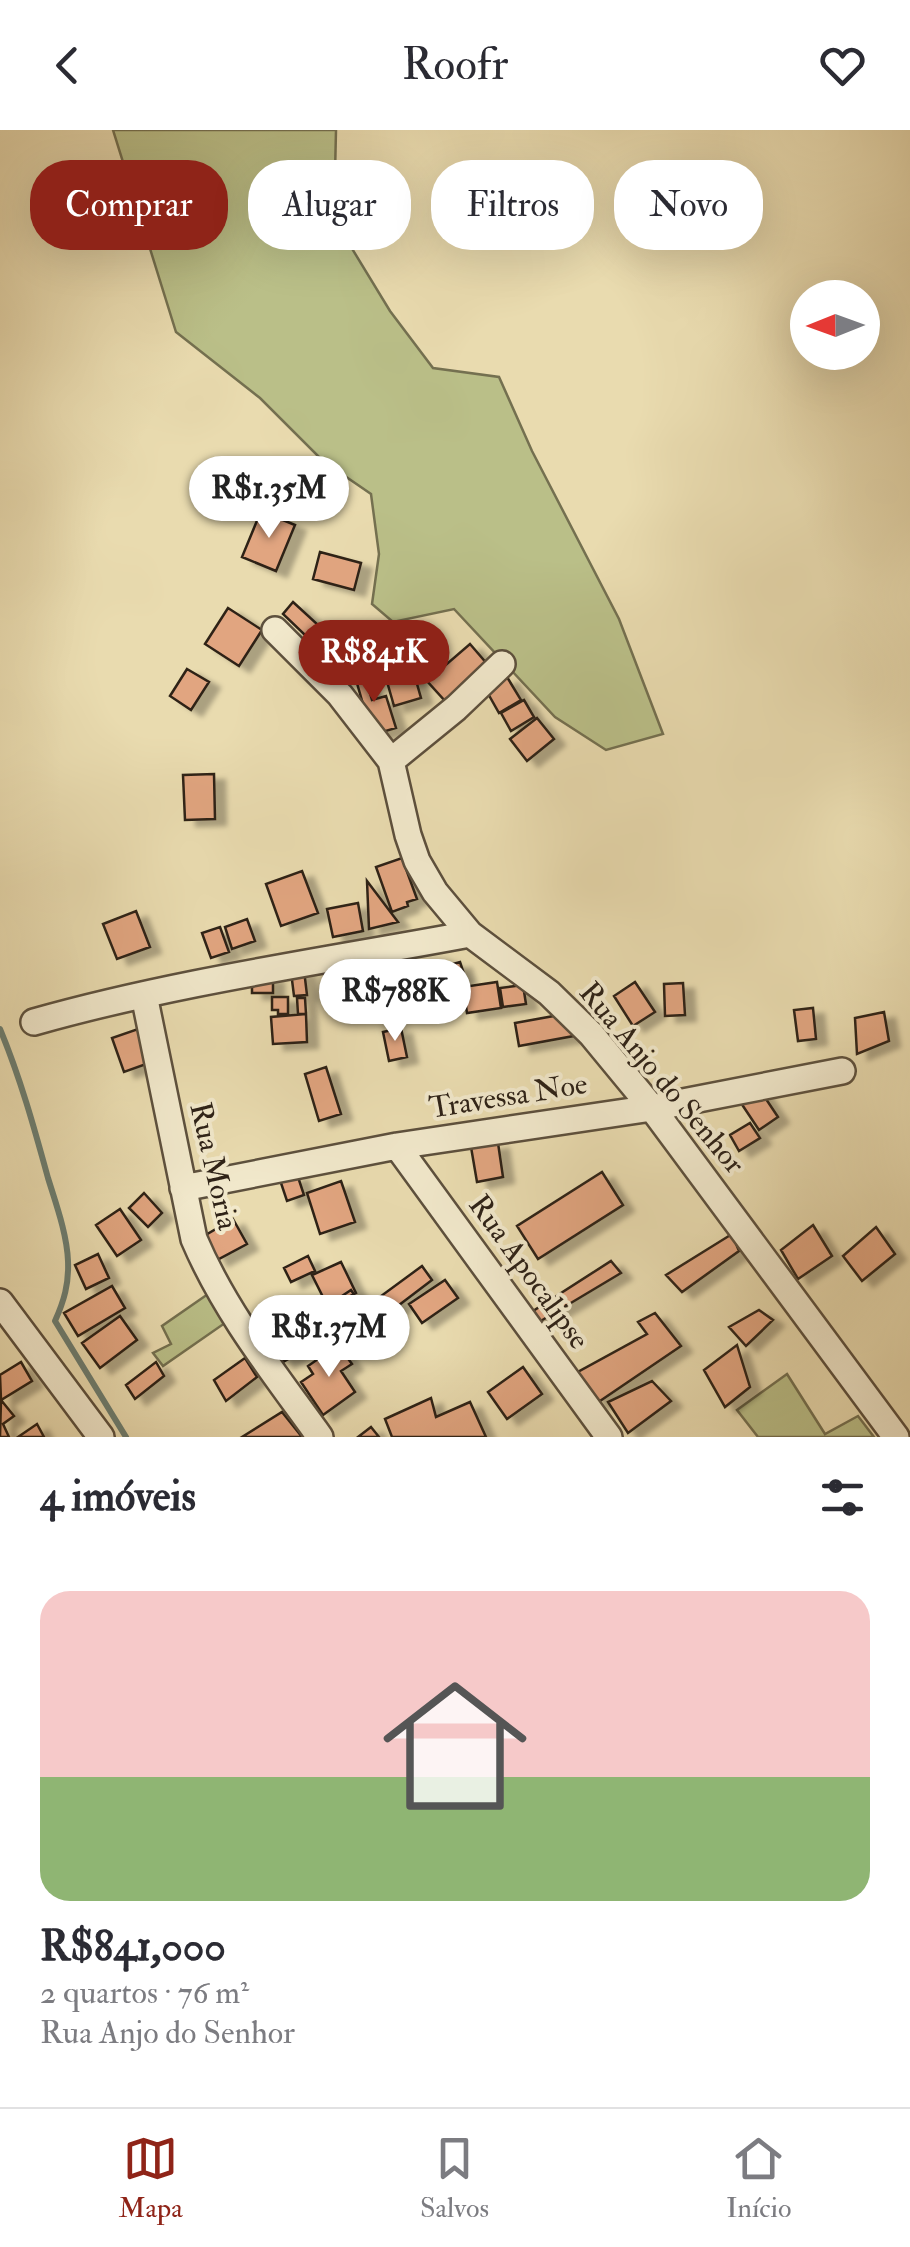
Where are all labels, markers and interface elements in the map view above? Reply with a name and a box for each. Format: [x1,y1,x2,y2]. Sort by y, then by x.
text: Roofr [402,37,508,93]
icon: back [40,38,95,93]
icon: heart [815,38,870,93]
chip: Comprar [30,160,228,250]
chip: Alugar [248,160,411,250]
chip: Filtros [431,160,594,250]
chip: Novo [614,160,763,250]
north arrow [790,280,880,370]
map controls [790,280,880,370]
pin: R$1.35M [177,456,361,541]
text: R$1.35M [211,468,327,508]
pin: R$841K [293,620,455,705]
text: R$841K [320,632,428,672]
pin: R$788K [314,959,476,1044]
text: R$788K [341,971,449,1011]
street label: Rua Anjo do Senhor [571,975,753,1181]
street label: Travessa Noe [426,1065,590,1127]
street label: Rua Moria [181,1099,247,1234]
street label: Rua Apocalipse [461,1187,597,1357]
pin: R$1.37M [237,1295,421,1380]
text: R$1.37M [271,1307,387,1347]
icon: filters [815,1470,870,1525]
text: 4 imóveis [40,1471,196,1523]
icon: home [365,1656,545,1836]
text: R$841,000 [40,1921,226,1973]
text: 2 quartos · 76 m² [40,1973,249,2013]
text: Rua Anjo do Senhor [40,2013,295,2053]
tab: Mapa [119,2131,183,2226]
tab: Salvos [420,2131,489,2226]
tab: Início [726,2131,791,2226]

